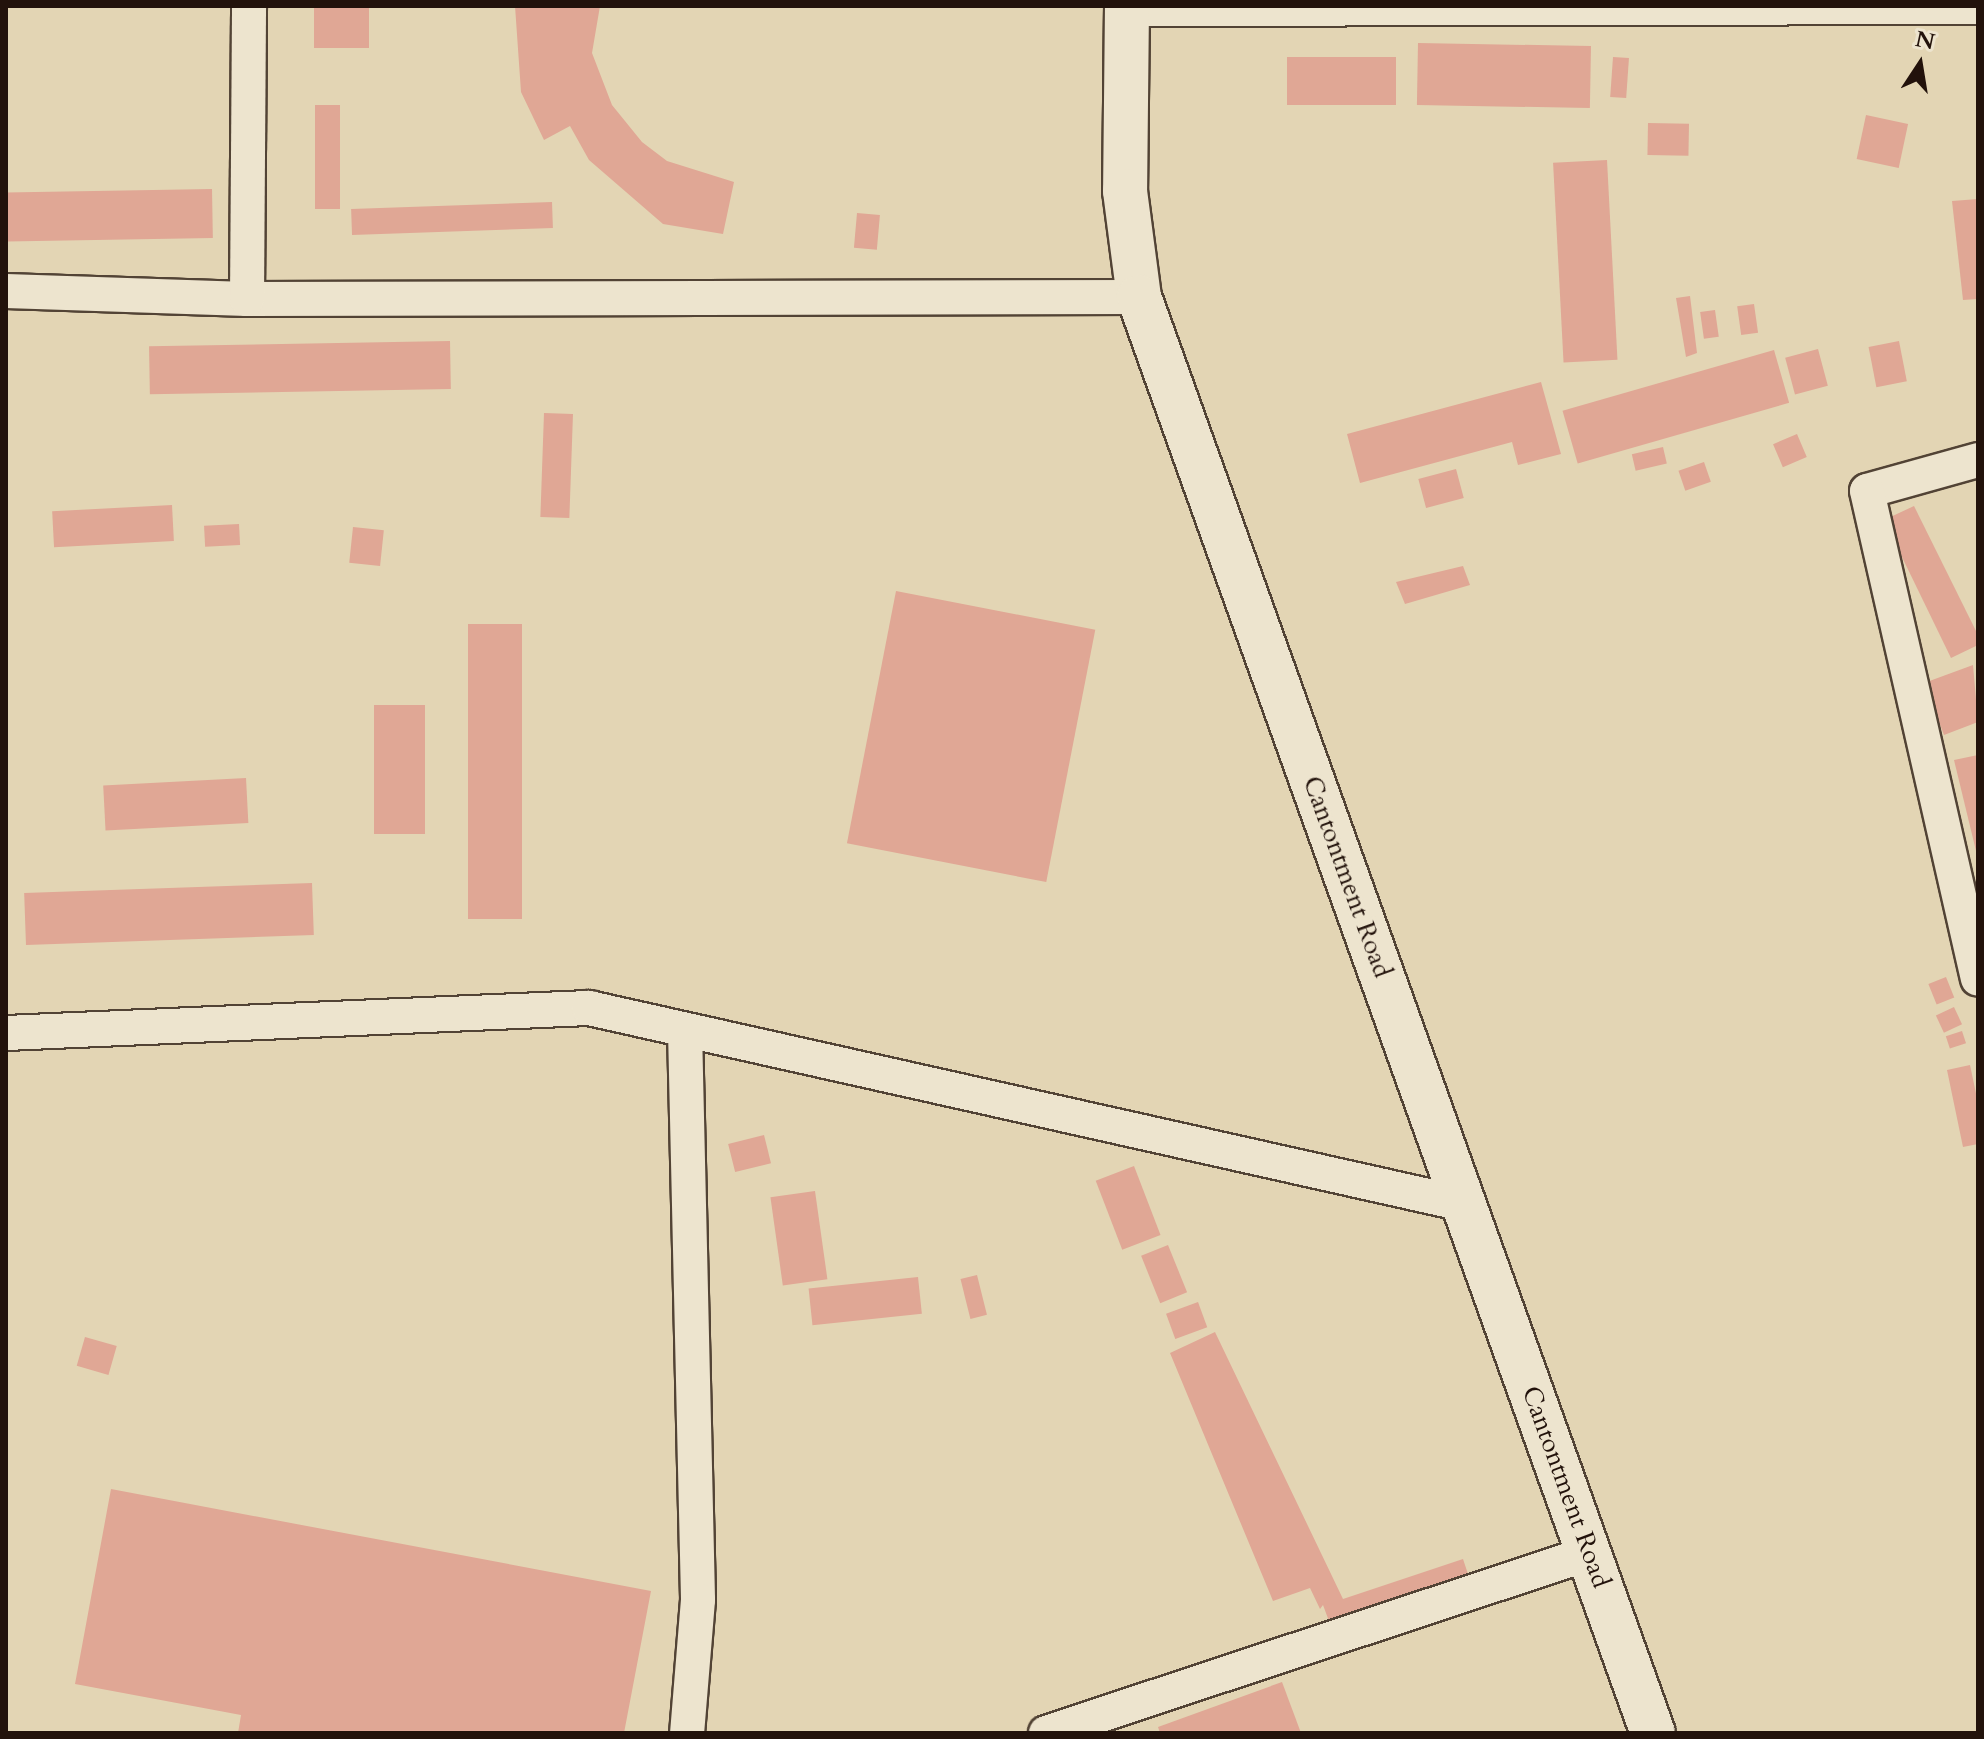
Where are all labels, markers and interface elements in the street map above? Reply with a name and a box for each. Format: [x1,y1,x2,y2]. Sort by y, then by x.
north arrow [1880,24,1960,104]
text: N [1913,24,1937,57]
street label: Cantontment Road [1296,772,1398,982]
street label: Cantontment Road [1515,1382,1617,1592]

